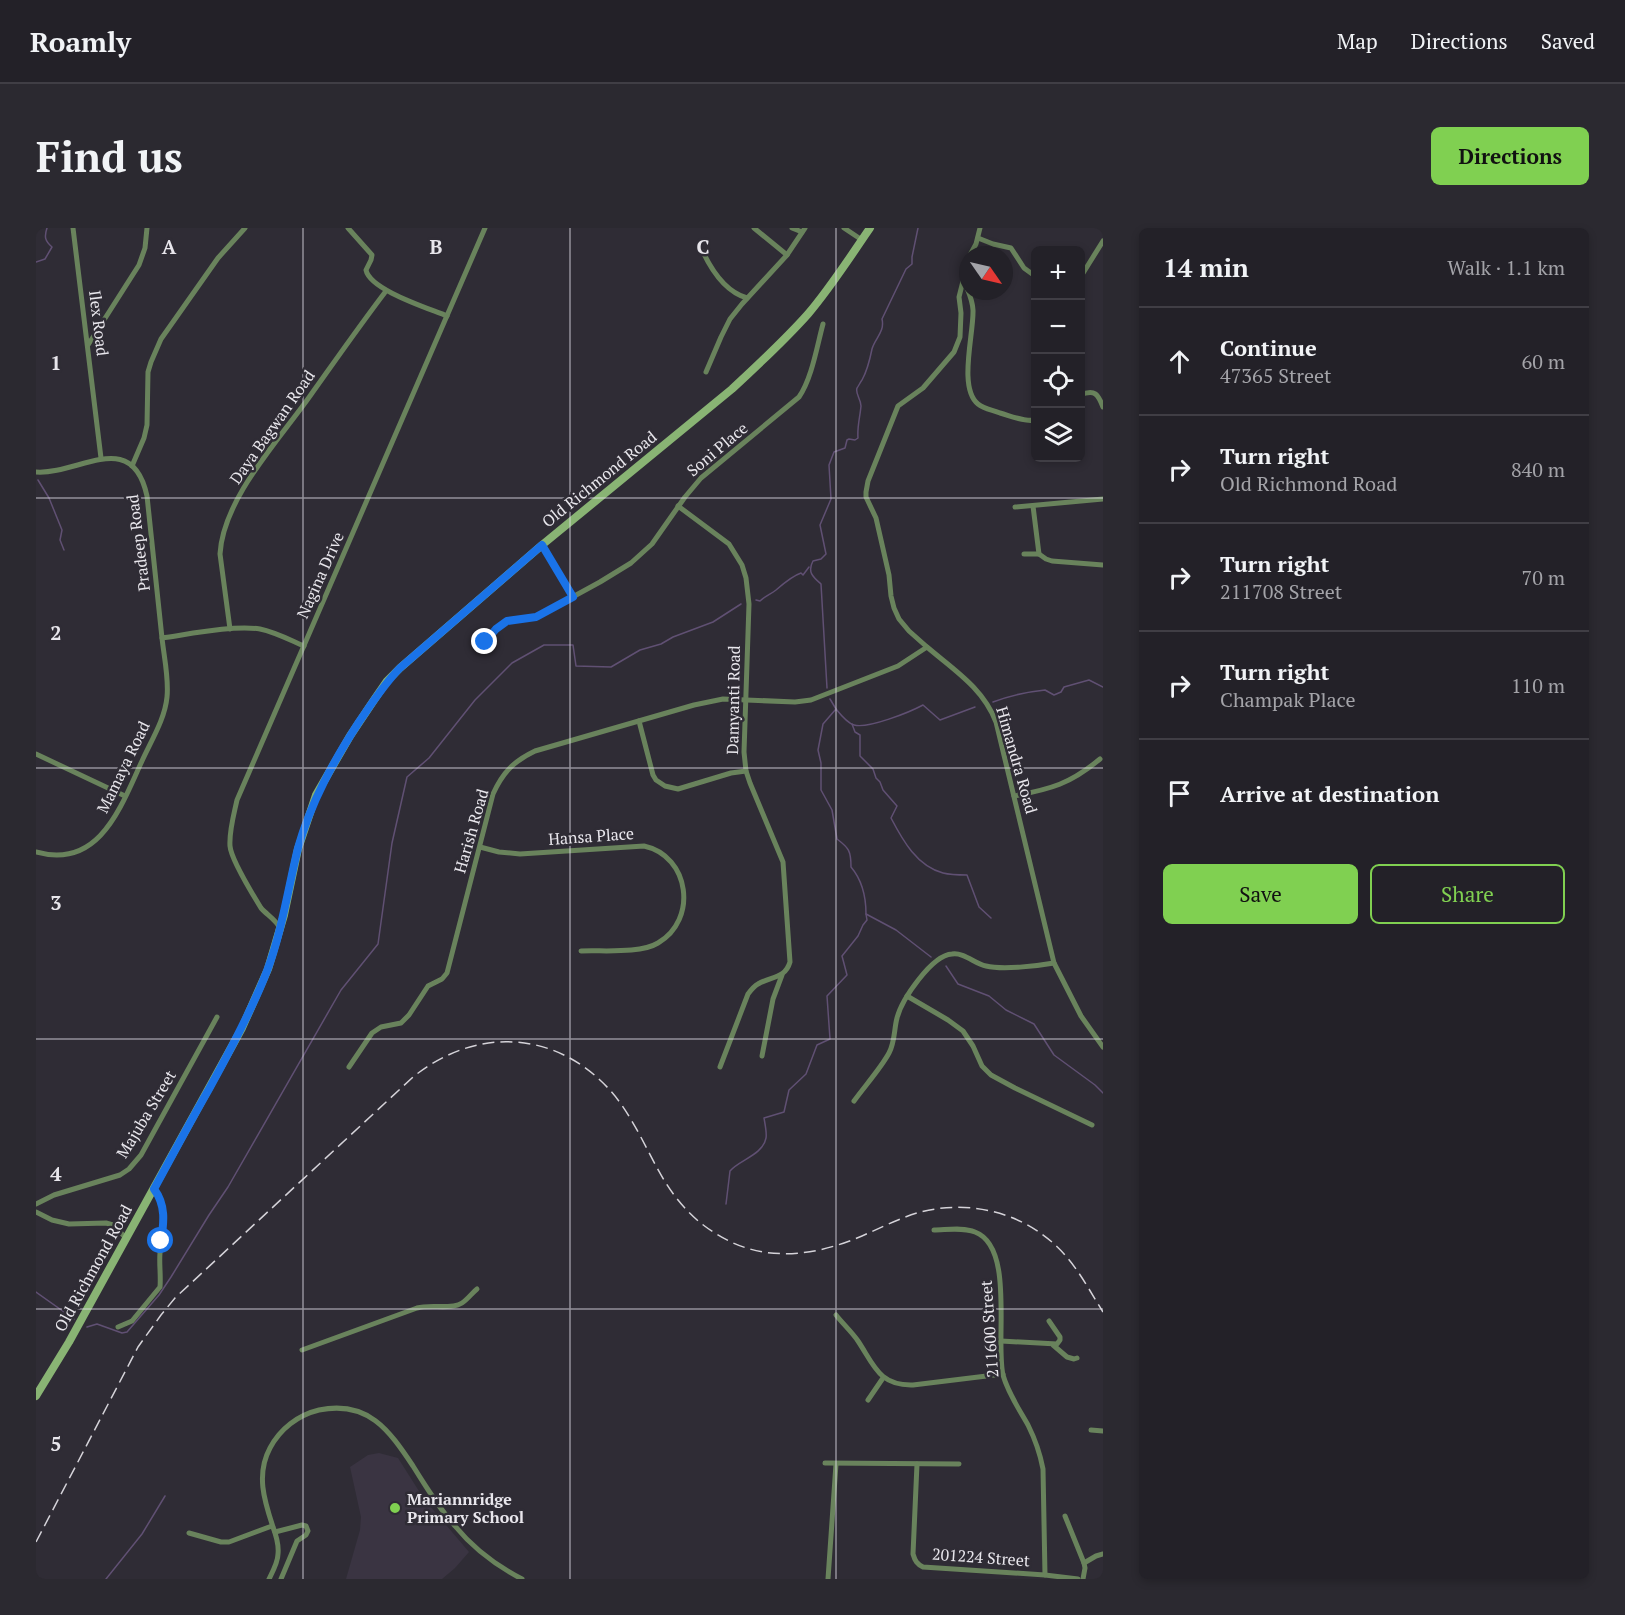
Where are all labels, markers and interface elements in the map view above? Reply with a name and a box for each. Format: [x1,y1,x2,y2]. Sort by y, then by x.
text: Roamly [30,23,131,60]
text: Map [1337,27,1378,55]
text: Directions [1411,27,1508,55]
text: Saved [1541,27,1595,55]
button: Directions [1431,127,1589,185]
text: Find us [36,128,183,184]
text: A [162,233,177,260]
text: B [430,233,443,260]
text: C [696,233,710,260]
north arrow [959,246,1013,300]
map controls [1031,246,1085,462]
button: + [1031,246,1085,300]
text: 14 min [1163,250,1249,284]
text: Walk · 1.1 km [1447,254,1565,281]
street label: Ilex Road [84,289,114,357]
button: − [1031,300,1085,354]
text: Continue [1220,333,1317,362]
icon: ahead [1163,345,1196,378]
text: 60 m [1522,348,1565,375]
text: 1 [50,349,62,376]
button: locate [1031,354,1085,408]
text: 47365 Street [1220,362,1332,389]
street label: Daya Bagwan Road [224,365,320,488]
button: layers [1031,408,1085,462]
street label: Soni Place [682,417,752,481]
street label: Old Richmond Road [537,426,661,532]
text: Turn right [1220,441,1329,470]
icon: right [1163,453,1196,486]
text: 840 m [1511,456,1565,483]
text: Old Richmond Road [1220,470,1397,497]
street label: Pradeep Road [121,493,155,593]
street label: Nagina Drive [291,528,349,622]
text: Turn right [1220,549,1329,578]
icon: right [1163,561,1196,594]
text: 70 m [1522,564,1565,591]
text: 211708 Street [1220,578,1342,605]
text: 2 [50,619,62,646]
route end [471,628,497,654]
street label: Damyanti Road [721,645,745,755]
text: Turn right [1220,657,1329,686]
icon: right [1163,669,1196,702]
text: 110 m [1511,672,1565,699]
text: Champak Place [1220,686,1356,713]
street label: Himandra Road [991,704,1043,816]
street label: Mamaya Road [91,717,155,817]
icon: arrive [1163,777,1196,810]
text: Arrive at destination [1220,779,1439,808]
street label: Harish Road [448,786,494,876]
street label: Hansa Place [547,822,635,850]
button: Save [1163,864,1358,924]
button: Share [1370,864,1565,924]
text: 3 [50,889,62,916]
street label: Majuba Street [111,1066,181,1162]
text: 4 [50,1160,62,1187]
street label: Old Richmond Road [49,1201,137,1335]
route start [147,1227,173,1253]
street label: 211600 Street [975,1279,1003,1379]
text: 5 [50,1430,62,1457]
place label: Mariannridge Primary School [407,1488,524,1528]
marker: Mariannridge Primary School [388,1501,402,1515]
street label: 201224 Street [931,1543,1031,1571]

